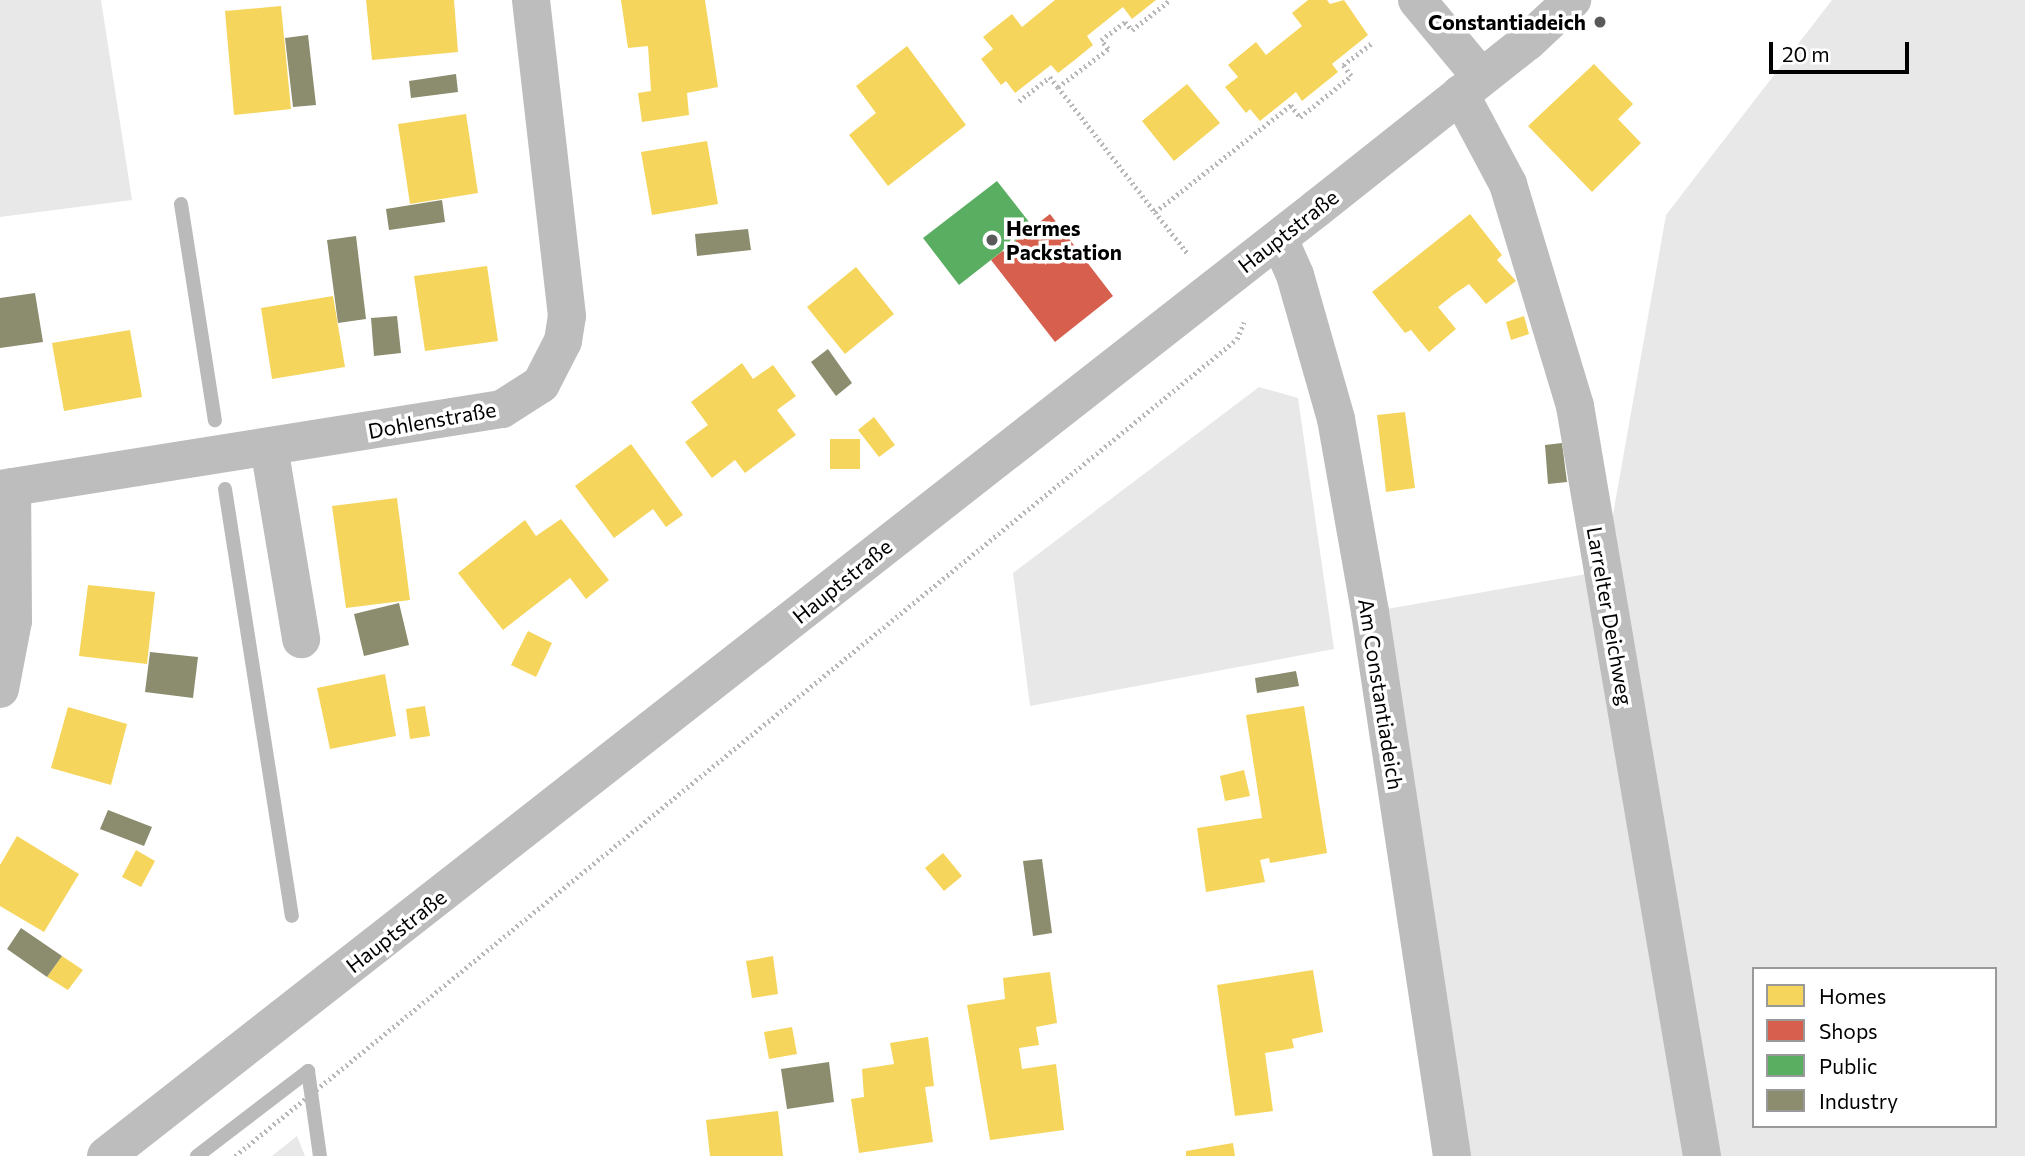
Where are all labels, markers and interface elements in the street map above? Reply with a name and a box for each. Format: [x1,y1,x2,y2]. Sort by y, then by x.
place label: Constantiadeich [1428,9,1586,35]
marker: Constantiadeich [1592,14,1608,30]
scale bar [1773,28,1913,72]
text: 20 m [1782,41,1830,66]
street label: Hauptstraße [1233,184,1343,278]
place label: Hermes Packstation [1006,215,1122,265]
marker: Hermes Packstation [984,232,1000,248]
street label: Dohlenstraße [366,396,498,444]
street label: Larrelter Deichweg [1582,525,1638,707]
street label: Hauptstraße [787,533,897,629]
street label: Am Constantiadeich [1353,597,1409,791]
street label: Hauptstraße [341,884,451,978]
legend [1752,967,1997,1128]
text: Homes [1819,983,1886,1008]
text: Shops [1819,1018,1878,1043]
text: Public [1819,1053,1877,1078]
text: Industry [1819,1088,1898,1113]

